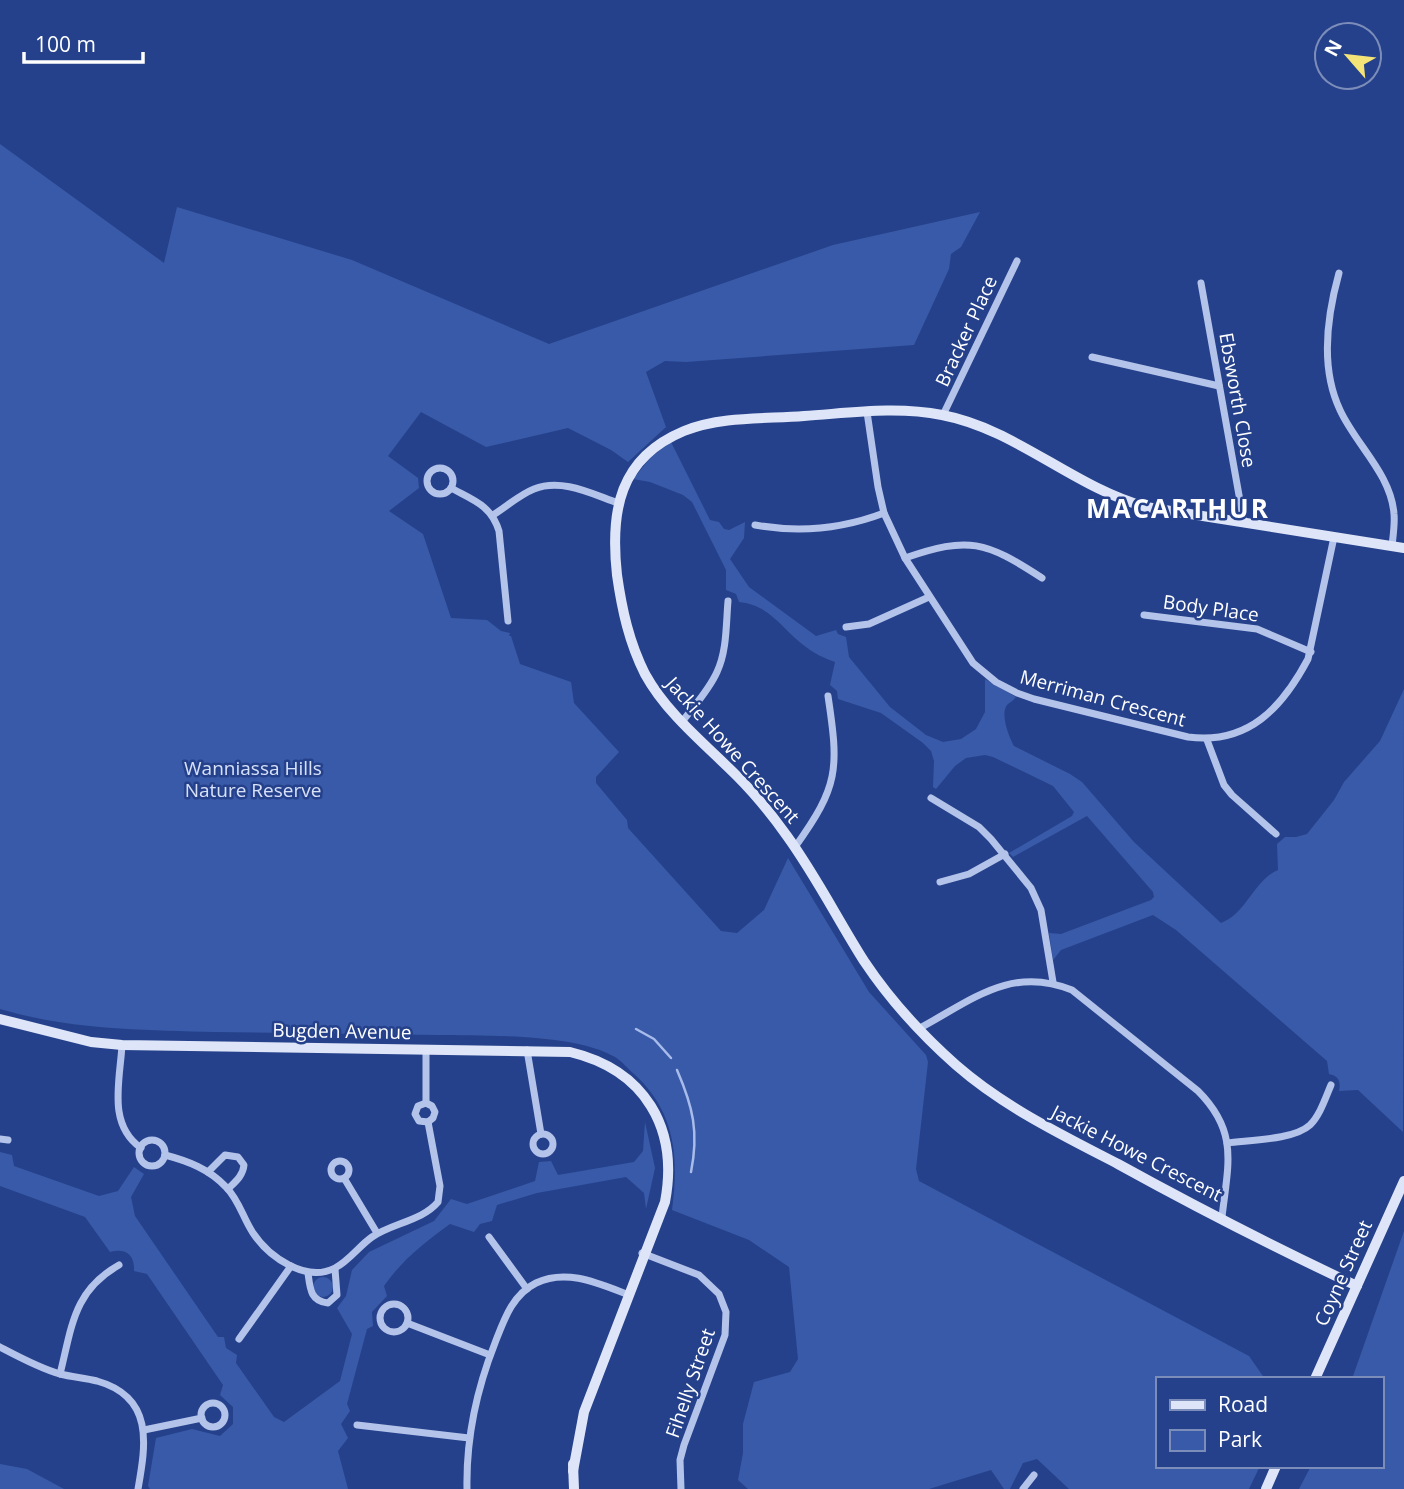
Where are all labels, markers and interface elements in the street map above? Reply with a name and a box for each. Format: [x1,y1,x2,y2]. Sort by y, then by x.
scale bar [24,21,144,65]
north arrow [1313,21,1383,91]
text: 100 m [35,30,96,58]
text: N [1318,35,1348,61]
street label: Bracker Place [929,271,1003,391]
street label: Ebsworth Close [1213,331,1263,469]
district label: MACARTHUR [1086,490,1270,526]
street label: Body Place [1161,588,1261,628]
street label: Merriman Crescent [1017,663,1189,733]
street label: Jackie Howe Crescent [659,670,806,829]
park label: Wanniassa Hills Nature Reserve [184,755,322,803]
street label: Bugden Avenue [272,1017,412,1045]
street label: Jackie Howe Crescent [1045,1098,1227,1207]
street label: Coyne Street [1308,1216,1378,1330]
street label: Fihelly Street [659,1325,721,1441]
legend [1156,1377,1383,1468]
text: Road [1218,1390,1268,1418]
text: Park [1218,1425,1262,1453]

